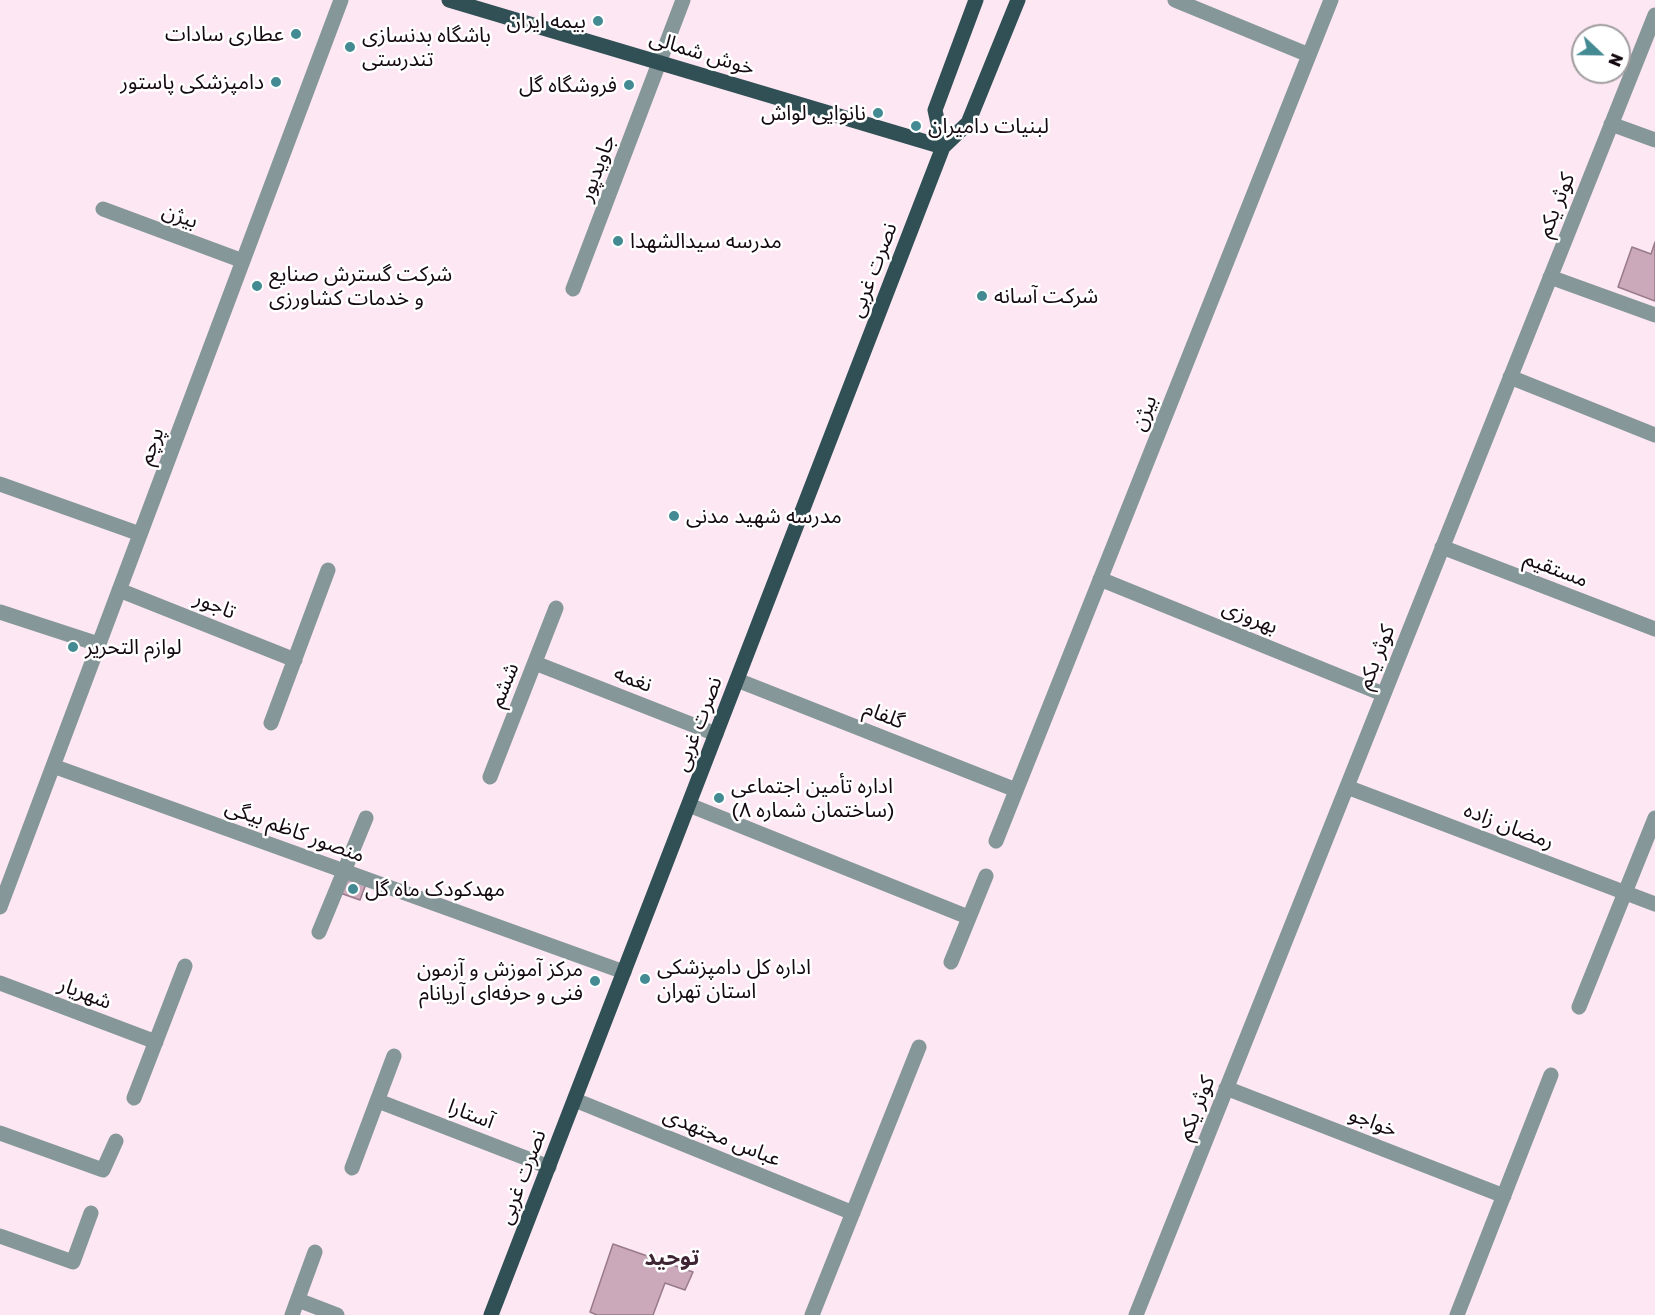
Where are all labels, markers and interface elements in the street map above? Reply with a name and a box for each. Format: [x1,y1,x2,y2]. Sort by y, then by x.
place label: بیمه ایران [506,8,586,34]
marker: بیمه ایران [591,14,605,28]
place label: عطاری سادات [165,21,284,47]
place label: باشگاه بدنسازی تندرستی [362,22,491,72]
north arrow [1571,24,1631,84]
street label: خوش شمالی [646,25,758,81]
marker: عطاری سادات [289,27,303,41]
marker: باشگاه بدنسازی تندرستی [343,40,357,54]
text: N [1604,51,1627,69]
place label: دامپزشکی پاستور [120,69,264,95]
place label: فروشگاه گل [519,72,617,98]
marker: دامپزشکی پاستور [269,75,283,89]
marker: فروشگاه گل [622,78,636,92]
place label: نانوایی لواش [761,100,866,126]
marker: نانوایی لواش [871,106,885,120]
place label: لبنیات دامیران [928,113,1049,139]
marker: لبنیات دامیران [909,119,923,133]
street label: جاویدپور [573,131,621,205]
street label: کوثر یکم [1532,169,1580,241]
street label: بیژن [159,198,201,234]
street label: نصرت غربی [843,219,903,321]
place label: مدرسه سیدالشهدا [630,228,782,254]
marker: مدرسه سیدالشهدا [611,234,625,248]
place label: شرکت گسترش صنایع و خدمات کشاورزی [269,261,452,311]
marker: شرکت گسترش صنایع و خدمات کشاورزی [250,279,264,293]
place label: شرکت آسانه [994,283,1098,309]
marker: شرکت آسانه [975,289,989,303]
street label: بیژن [1126,392,1162,434]
street label: پرچم [132,424,170,468]
place label: مدرسه شهید مدنی [686,503,842,529]
marker: مدرسه شهید مدنی [667,509,681,523]
street label: مستقیم [1520,545,1592,593]
street label: تاجور [191,585,239,625]
street label: بهروزی [1219,595,1281,639]
street label: کوثر یکم [1352,621,1400,693]
place label: لوازم التحریر [85,634,182,660]
marker: لوازم التحریر [66,640,80,654]
street label: ششم [484,659,524,711]
street label: نغمه [610,660,656,698]
street label: نصرت غربی [668,673,728,775]
street label: گلفام [860,696,908,734]
place label: اداره تأمین اجتماعی (ساختمان شماره ۸) [731,773,895,823]
marker: اداره تأمین اجتماعی (ساختمان شماره ۸) [712,791,726,805]
street label: منصور کاظم بیگی [222,794,368,868]
street label: رمضان زاده [1460,797,1558,855]
place label: مهدکودک ماه گل [365,876,505,902]
marker: مهدکودک ماه گل [346,882,360,896]
place label: اداره کل دامپزشکی استان تهران [657,954,811,1004]
place label: مرکز آموزش و آزمون فنی و حرفه‌ای آریانام [417,956,583,1006]
street label: شهریار [55,971,115,1015]
marker: اداره کل دامپزشکی استان تهران [638,972,652,986]
marker: مرکز آموزش و آزمون فنی و حرفه‌ای آریانام [588,974,602,988]
street label: کوثر یکم [1172,1072,1220,1144]
street label: آستارا [444,1094,498,1134]
street label: خواجو [1345,1101,1401,1143]
street label: عباس مجتهدی [660,1102,784,1172]
street label: نصرت غربی [492,1126,552,1228]
district label: توحید [645,1245,699,1271]

